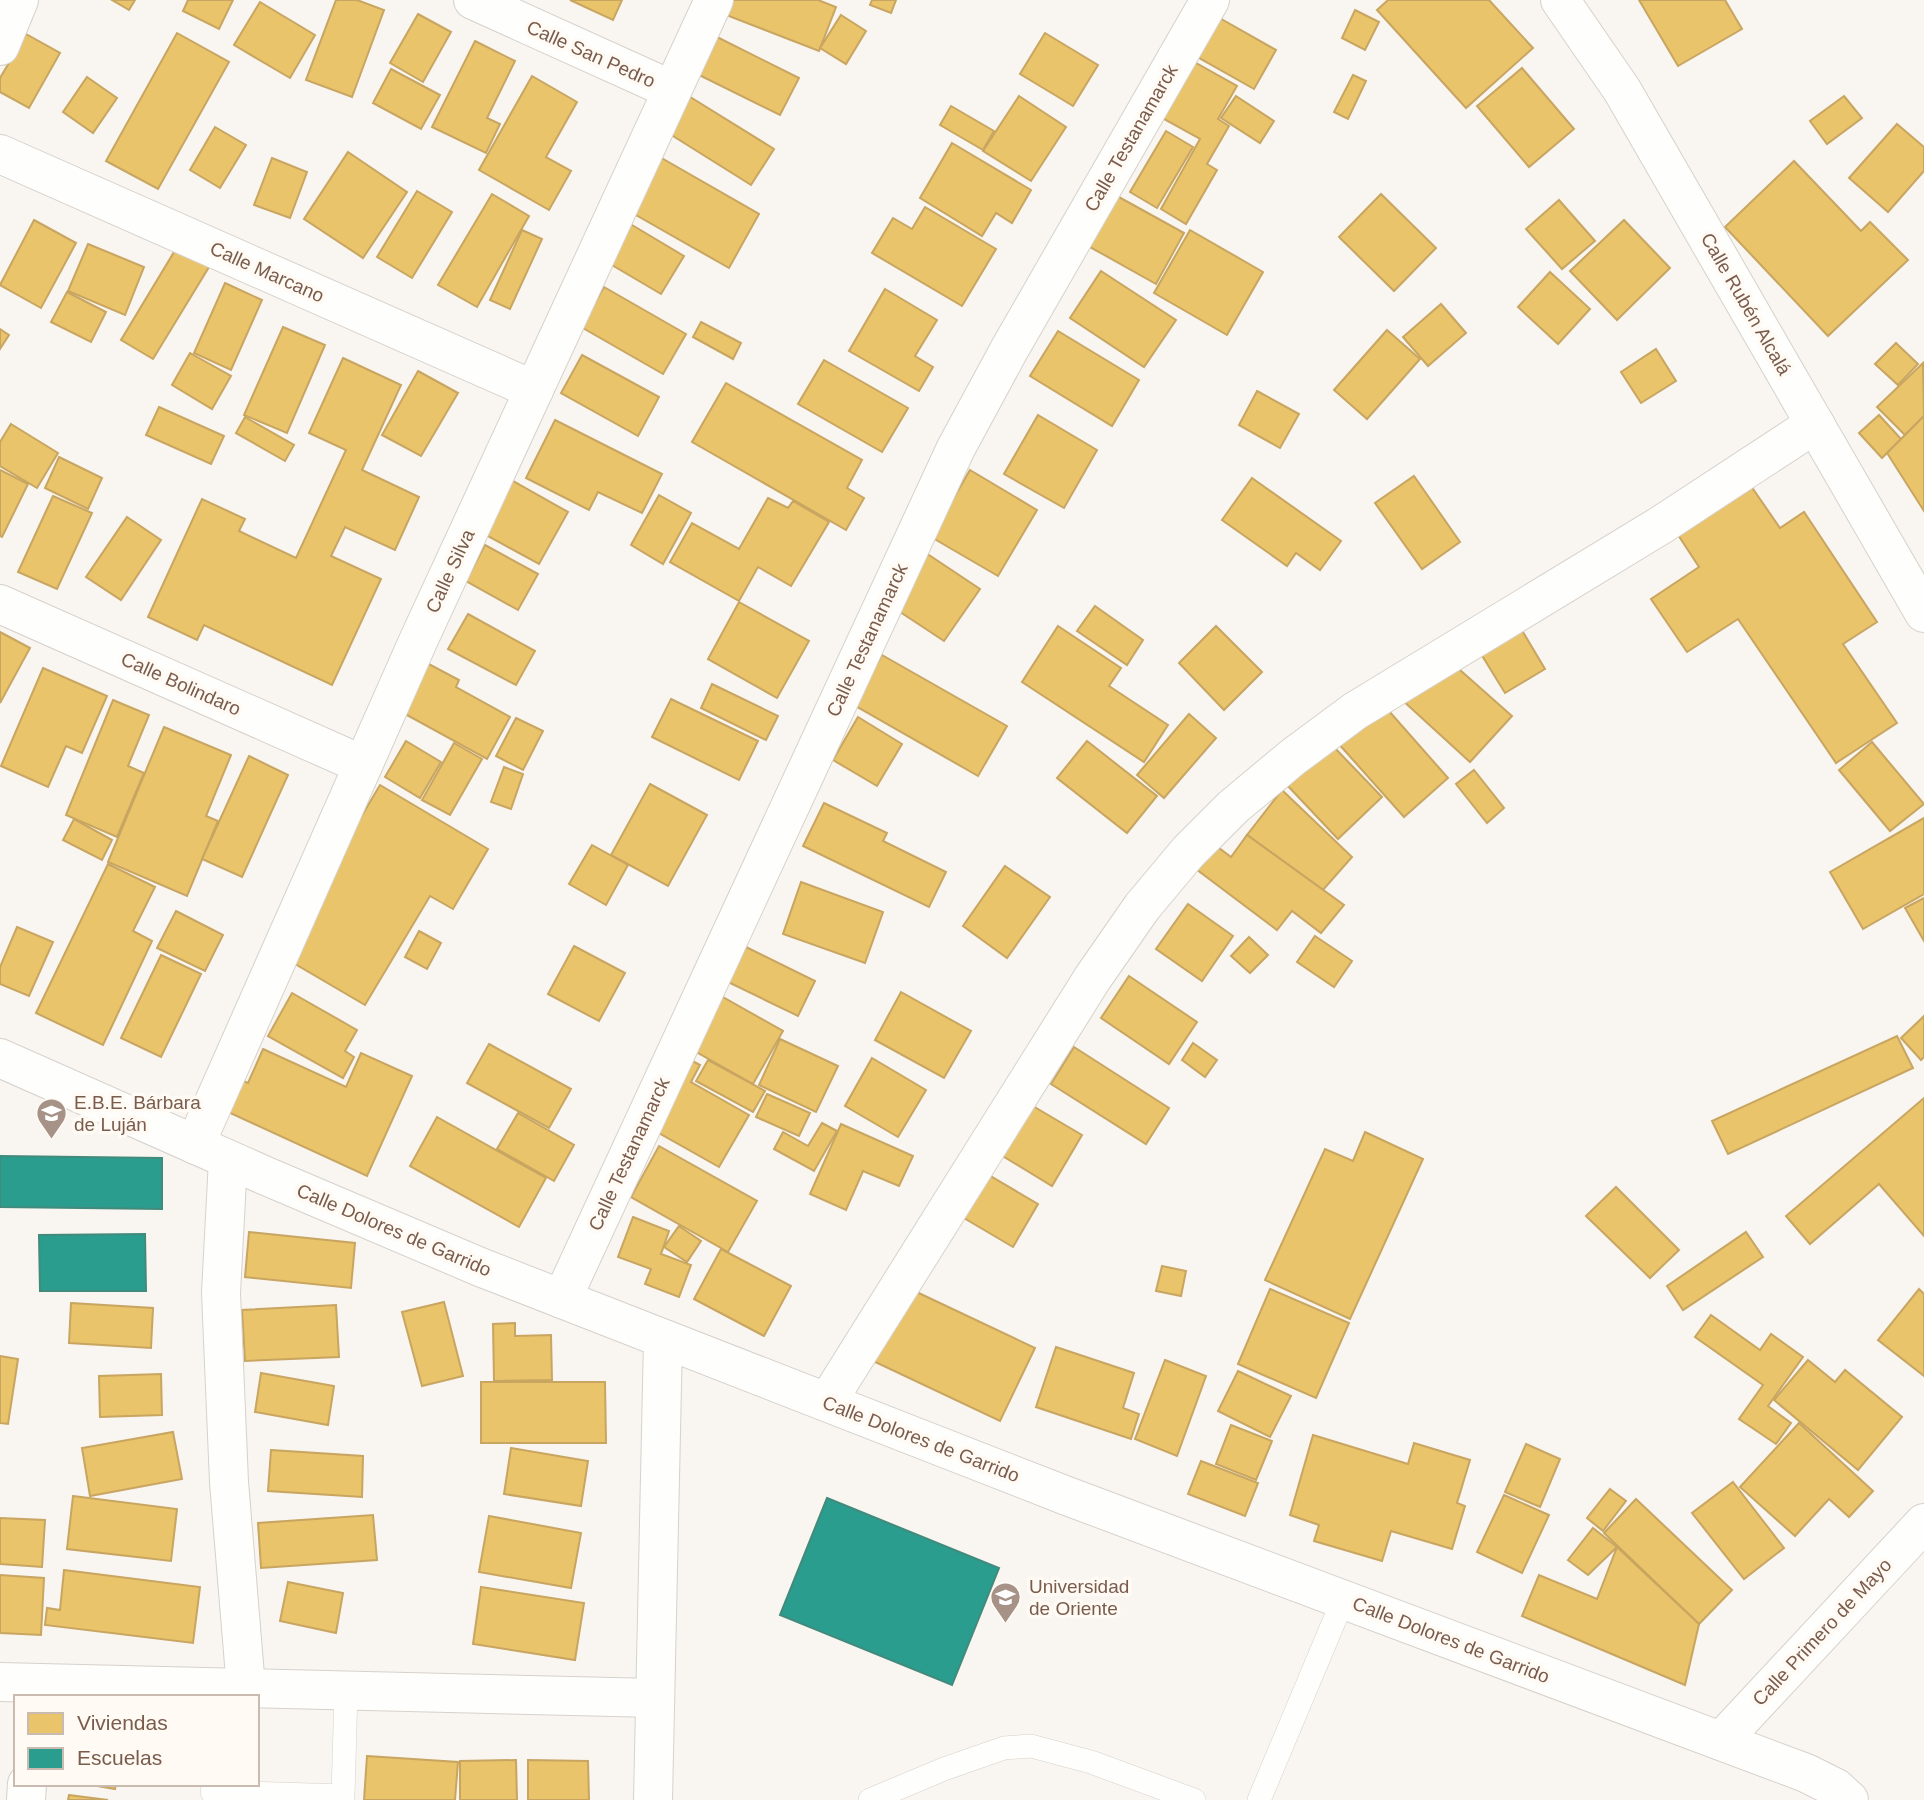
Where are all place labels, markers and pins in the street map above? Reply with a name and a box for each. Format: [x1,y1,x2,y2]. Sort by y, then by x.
place label: E.B.E. Bárbara de Luján [74,1092,201,1135]
school or university icon: E.B.E. Bárbara de Luján [34,1096,68,1140]
place label: Universidad de Oriente [1029,1576,1129,1619]
school or university icon: Universidad de Oriente [989,1580,1023,1624]

